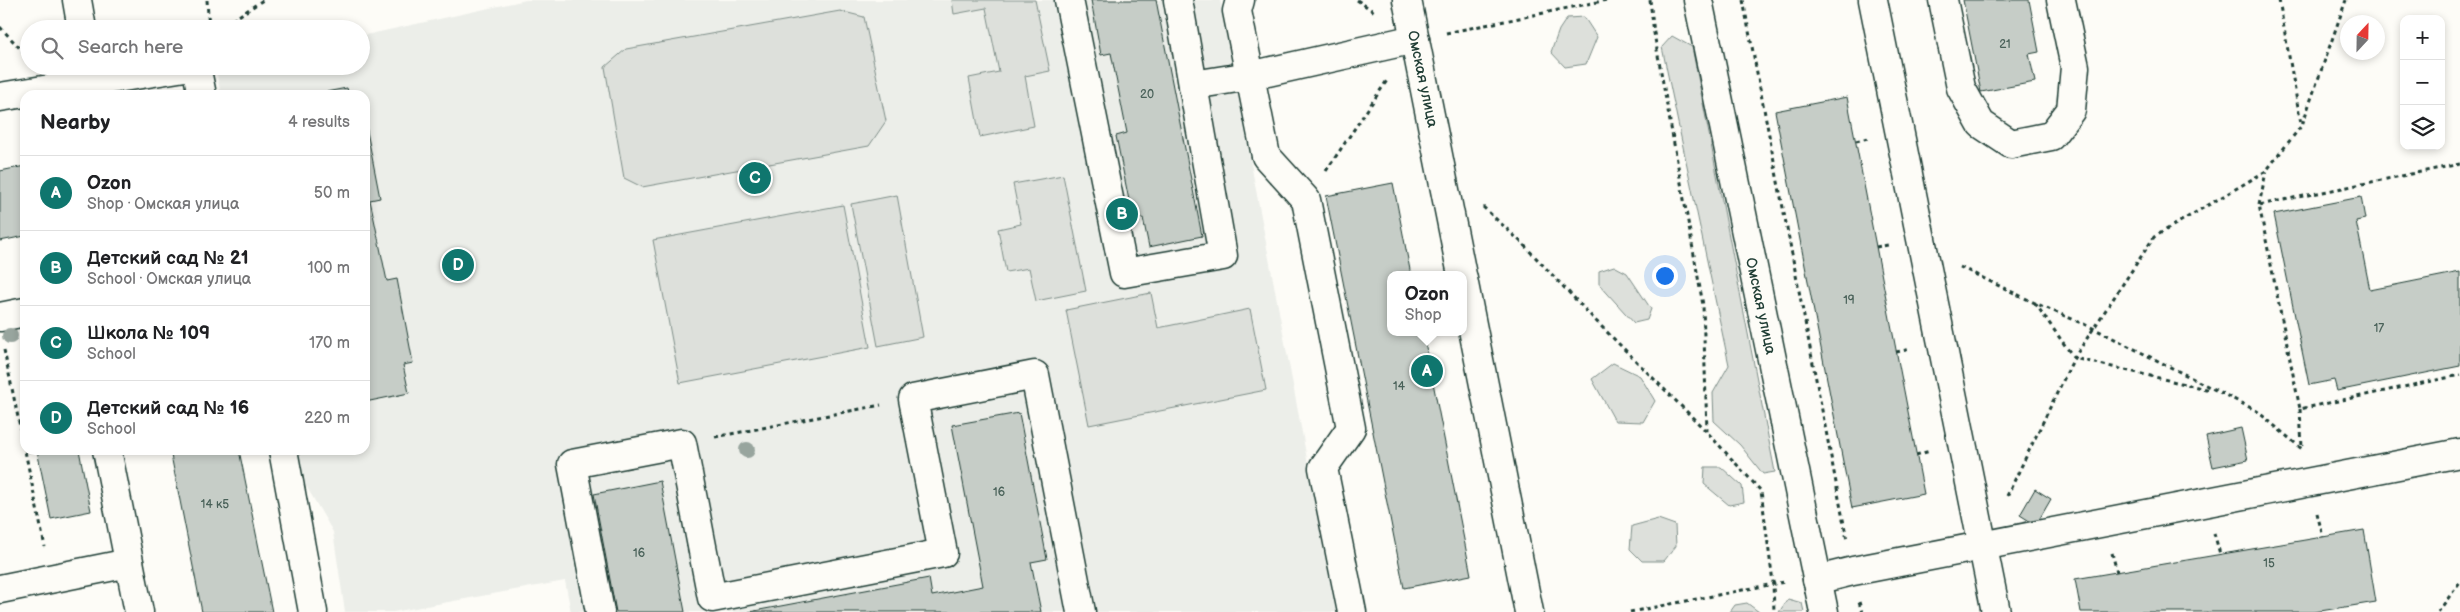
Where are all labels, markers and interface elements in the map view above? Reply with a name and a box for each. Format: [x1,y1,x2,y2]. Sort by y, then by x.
north arrow [2340,15,2385,60]
map controls [2400,15,2445,150]
button: + [2400,15,2445,60]
search box [20,20,370,75]
street label: Омская улица [1403,29,1442,129]
icon: search [38,34,66,62]
text: Search here [78,36,183,59]
house number: 21 [1999,37,2011,52]
button: − [2400,60,2445,105]
house number: 20 [1140,87,1154,102]
button: layers [2400,105,2445,150]
text: Nearby [40,110,110,135]
text: 4 results [288,113,350,132]
pin: C [739,159,771,197]
text: Ozon [87,172,131,195]
text: A [51,184,61,203]
text: 50 m [314,184,350,203]
text: Shop · Омская улица [87,195,239,214]
pin: B [1106,195,1138,233]
pin: D [442,246,474,284]
text: Детский сад № 21 [87,247,249,270]
street label: Омская улица [1741,256,1780,356]
text: B [50,259,62,278]
text: 100 m [307,259,350,278]
your location [1652,263,1678,289]
text: School · Омская улица [87,270,251,289]
popup [1387,271,1467,336]
text: Ozon [1405,283,1449,306]
house number: 19 [1843,293,1855,308]
text: Shop [1405,306,1442,325]
house number: 17 [2374,321,2384,336]
text: Школа № 109 [87,322,210,345]
text: C [50,334,62,353]
text: 170 m [309,334,350,353]
text: School [87,345,136,364]
pin: A [1411,352,1443,390]
house number: 14 [1393,379,1406,394]
text: Детский сад № 16 [87,397,249,420]
text: D [50,409,62,428]
text: 220 m [304,409,350,428]
text: School [87,420,136,439]
house number: 16 [993,485,1005,500]
house number: 14 к5 [201,497,229,512]
house number: 16 [633,546,645,561]
house number: 15 [2263,556,2275,571]

